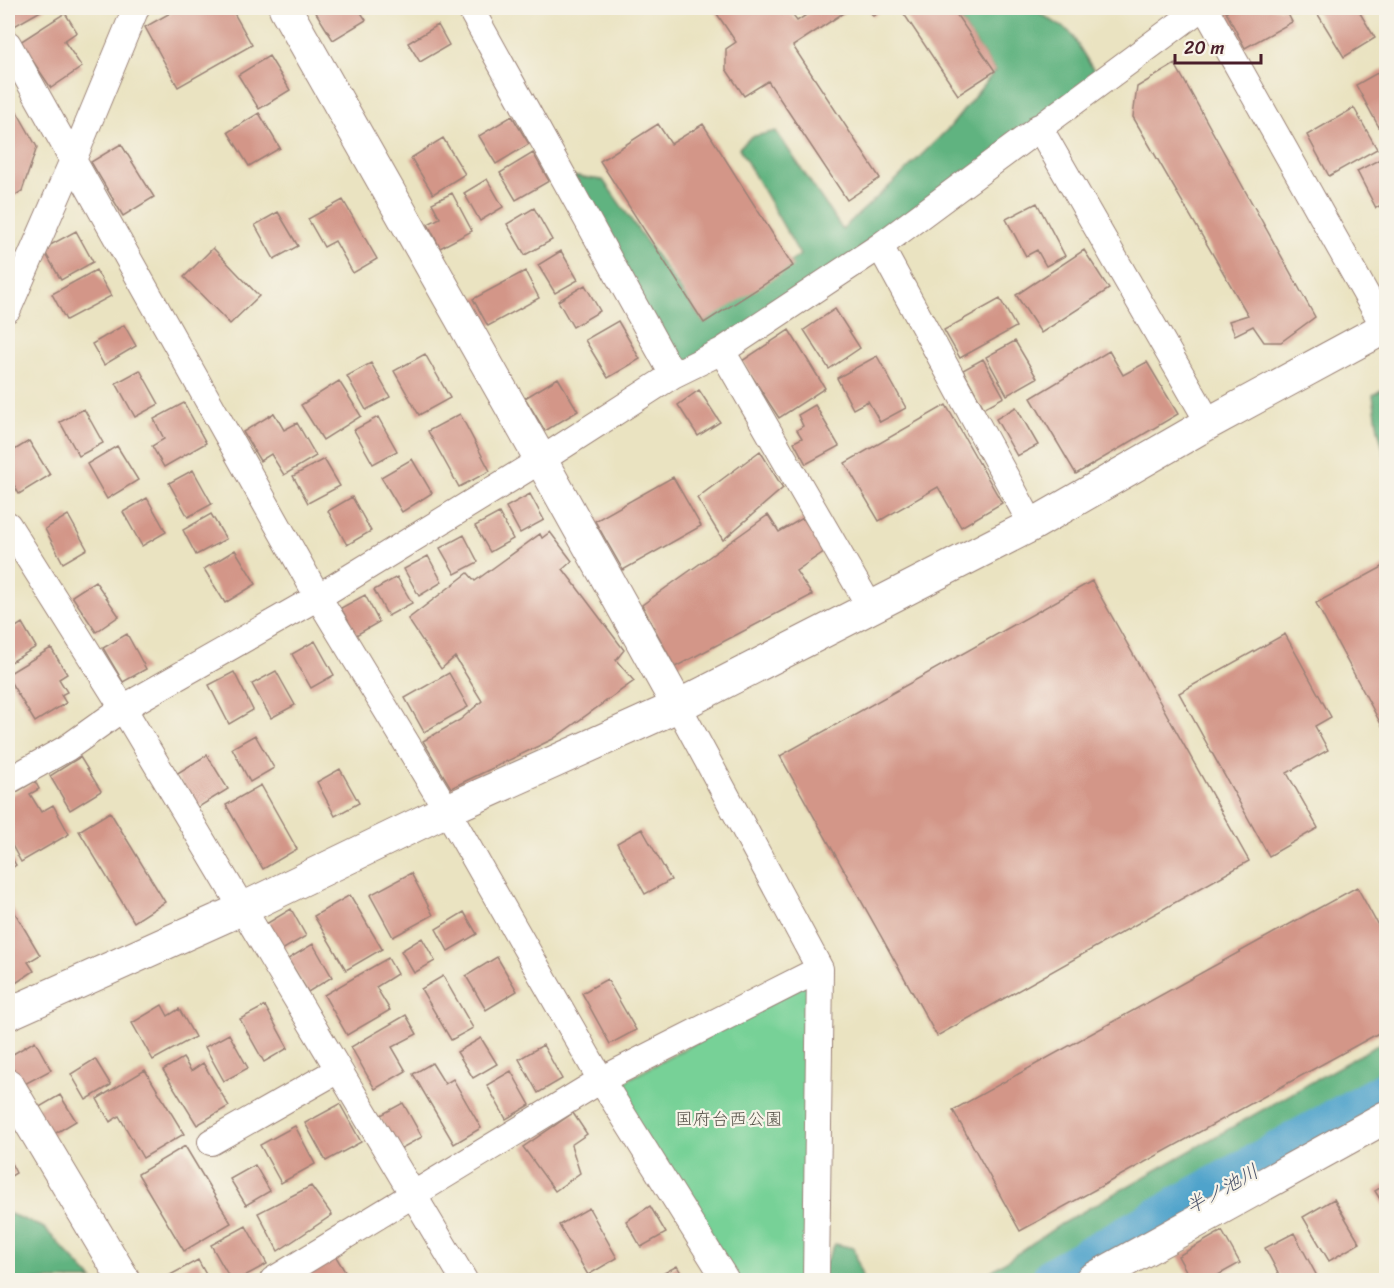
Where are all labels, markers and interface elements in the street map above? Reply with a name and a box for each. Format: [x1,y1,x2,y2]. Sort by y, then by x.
scale bar [1175,27,1260,65]
text: 20 m [1184,32,1224,64]
park label: 国府台西公園 [675,1103,783,1135]
water label: 半ノ池川 [1179,1154,1265,1224]

